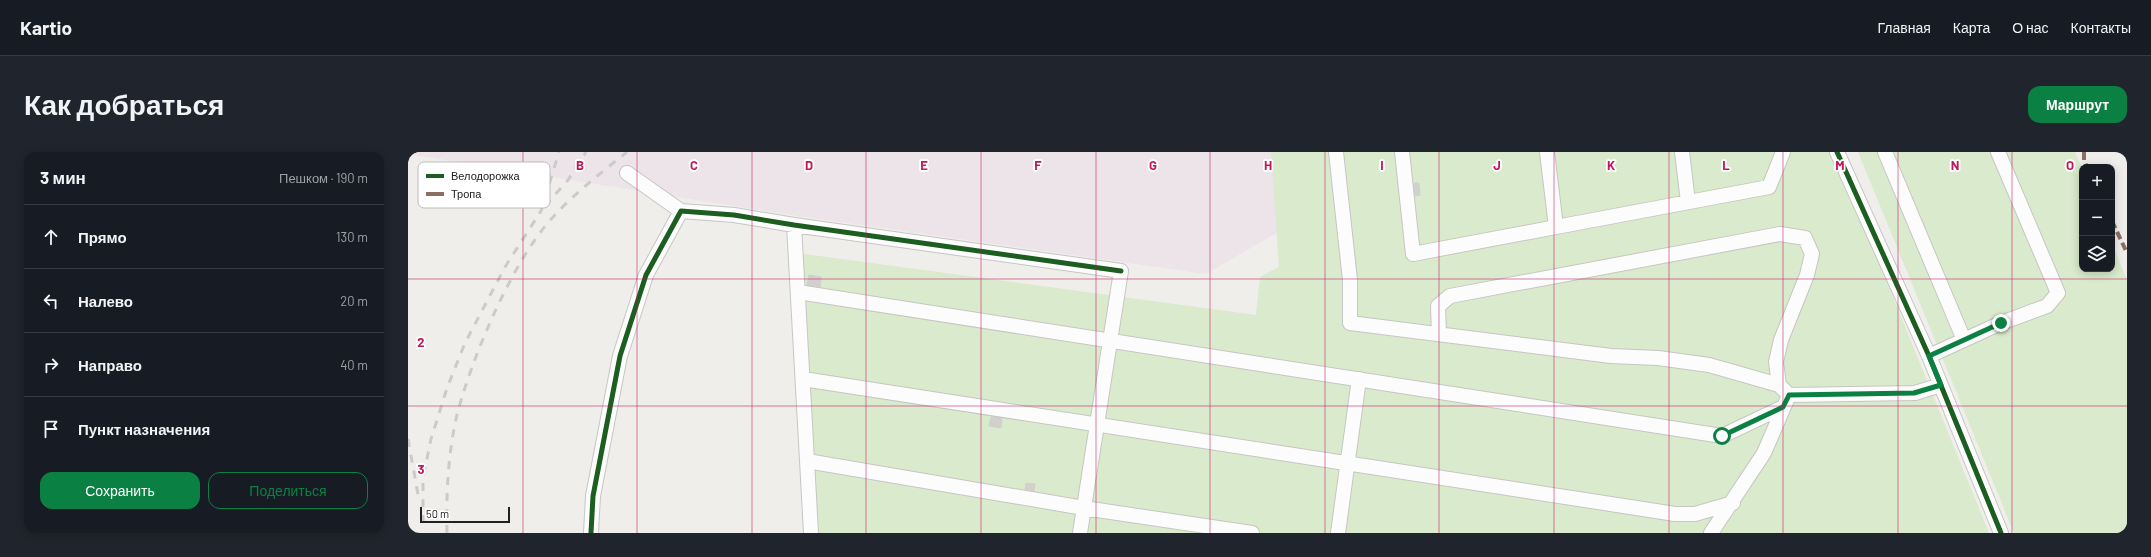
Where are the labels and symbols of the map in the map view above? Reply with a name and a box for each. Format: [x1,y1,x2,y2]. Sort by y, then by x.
text: B [576,157,584,173]
text: C [690,157,698,173]
text: D [805,157,813,173]
text: E [920,157,928,173]
text: F [1034,157,1042,173]
text: G [1149,157,1157,173]
text: H [1264,157,1272,173]
text: I [1380,157,1384,173]
text: J [1493,157,1501,173]
text: K [1607,157,1615,173]
text: L [1722,157,1730,173]
text: M [1835,157,1845,173]
text: N [1951,157,1959,173]
text: O [2066,157,2074,173]
legend [418,162,550,208]
text: Велодорожка [451,169,521,182]
text: Тропа [451,187,482,200]
route end [1992,314,2010,332]
text: 2 [417,334,425,350]
route start [1713,427,1731,445]
text: 3 [417,461,425,477]
scale bar [420,505,510,524]

